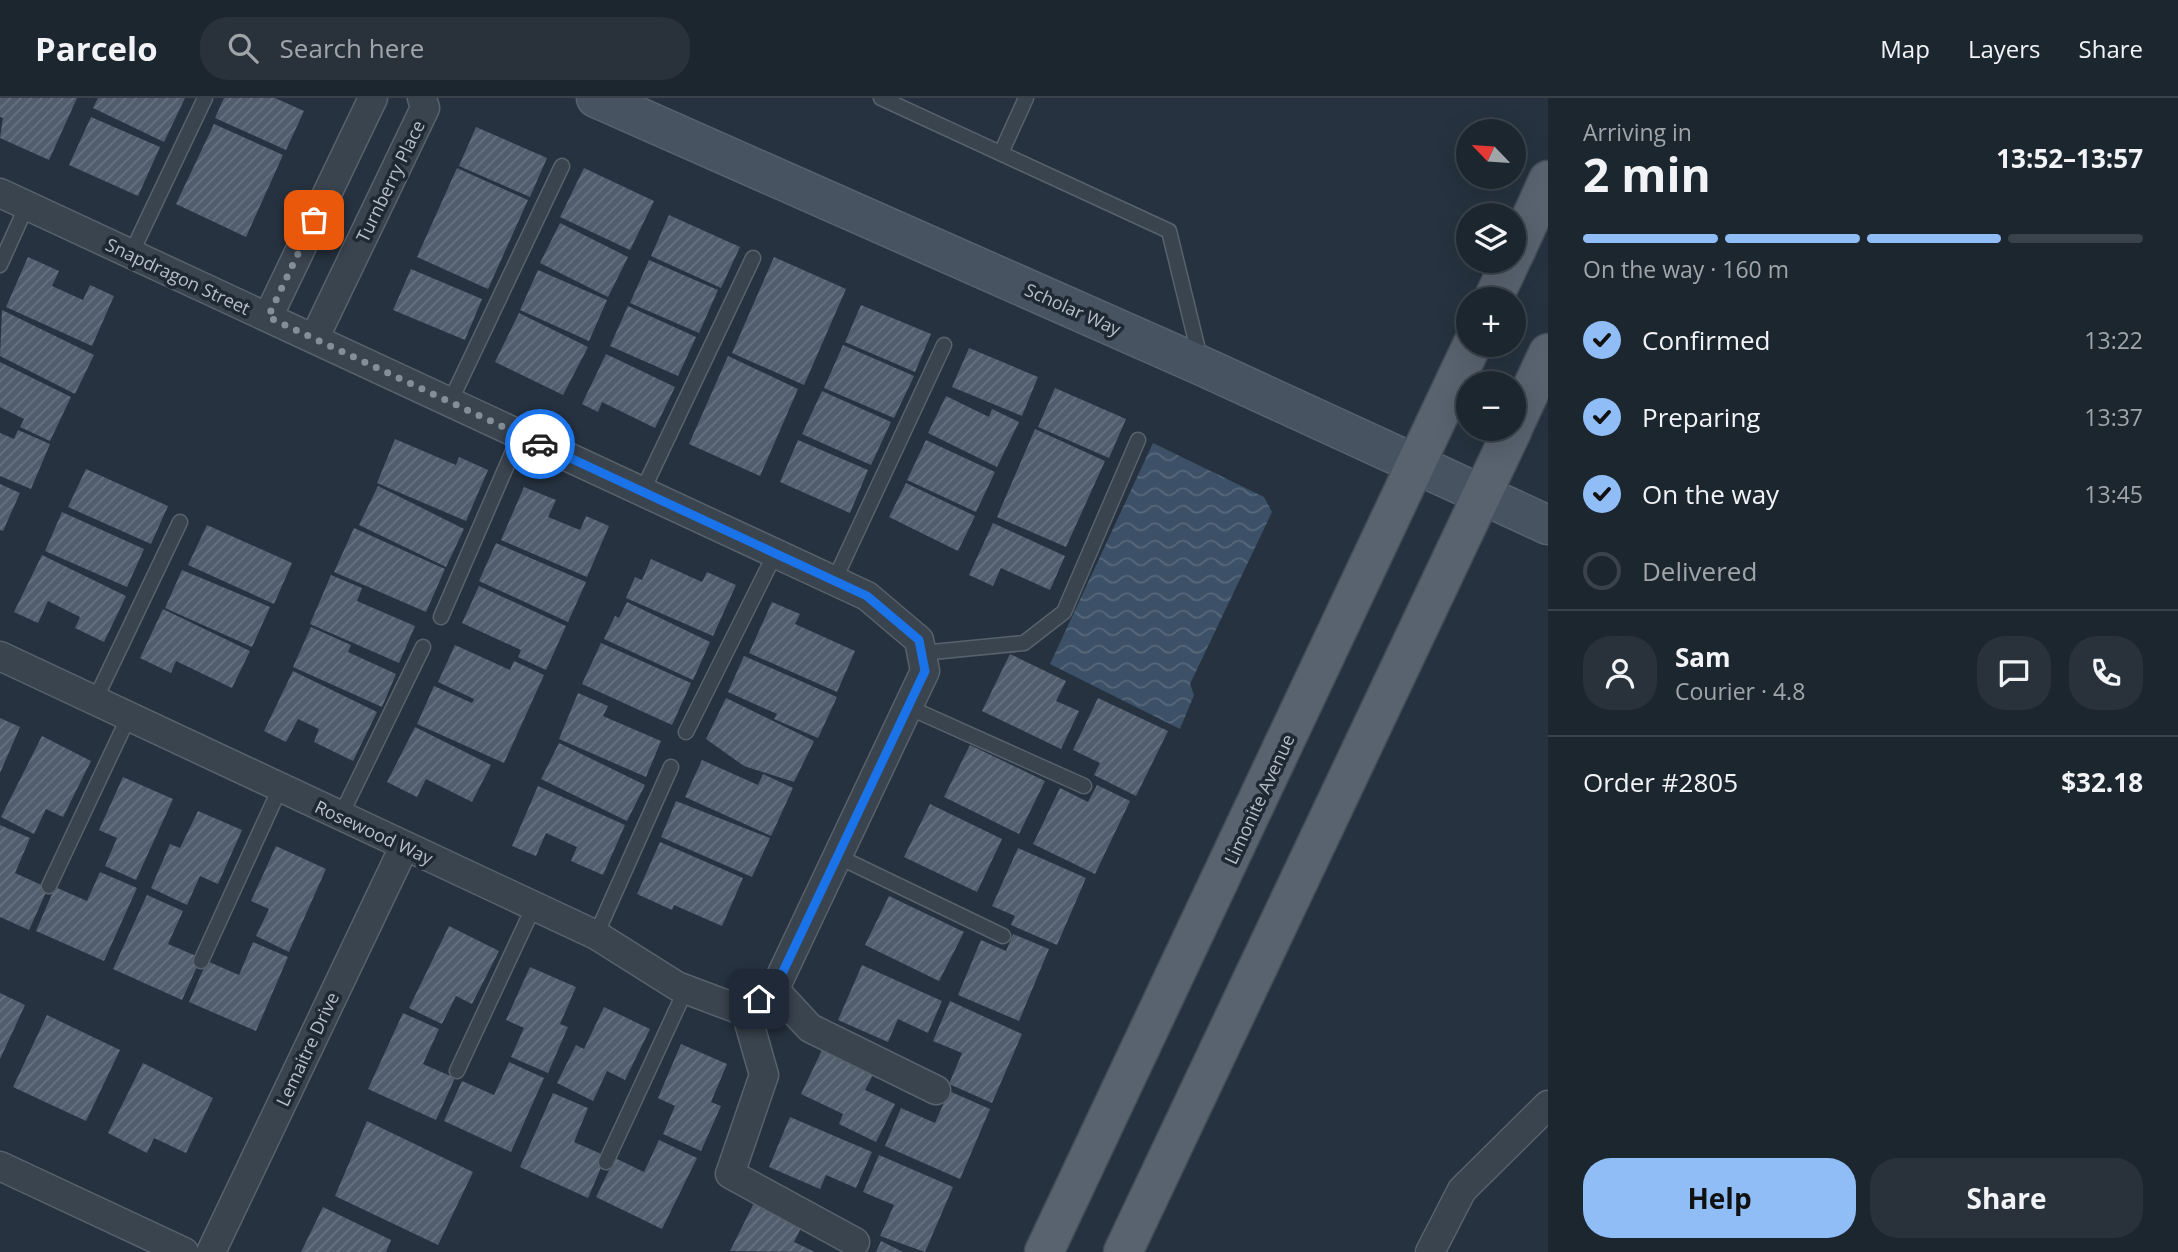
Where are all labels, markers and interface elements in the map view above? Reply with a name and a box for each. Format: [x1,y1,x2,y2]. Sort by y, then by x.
search box [200,17,690,80]
text: Parcelo [35,26,158,71]
icon: search [224,29,262,67]
text: Search here [280,30,424,66]
text: Map [1880,32,1930,65]
text: Layers [1968,32,2041,65]
text: Share [2079,32,2143,65]
street label: Turnberry Place [350,116,430,246]
text: Arriving in [1583,116,1692,148]
north arrow [1456,119,1526,189]
map controls [1456,119,1526,441]
text: 13:52–13:57 [1996,140,2143,176]
text: 2 min [1583,143,1711,205]
pin [284,190,344,250]
icon: bag [295,201,333,239]
button: layers [1456,203,1526,273]
street label: Snapdragon Street [102,232,254,320]
text: On the way · 160 m [1583,253,1789,285]
street label: Scholar Way [1021,277,1126,341]
button: + [1456,287,1526,357]
icon: check [1583,321,1621,359]
text: Confirmed [1642,322,1770,358]
text: 13:22 [2084,324,2143,356]
button: − [1456,371,1526,441]
icon: check [1583,398,1621,436]
text: Preparing [1642,399,1760,435]
text: 13:37 [2084,401,2143,433]
courier [505,409,575,479]
icon: car [521,425,559,463]
icon: check [1583,475,1621,513]
text: On the way [1642,476,1779,512]
text: 13:45 [2084,478,2143,510]
text: Delivered [1642,553,1757,589]
button: person [1583,636,1657,710]
button: chat [1977,636,2051,710]
button: phone [2069,636,2143,710]
text: Sam [1675,639,1731,675]
text: Courier · 4.8 [1675,675,1805,707]
street label: Limonite Avenue [1218,730,1300,868]
text: Order #2805 [1583,764,1738,800]
text: $32.18 [2061,764,2143,800]
street label: Rosewood Way [311,794,438,870]
pin [729,969,789,1029]
icon: home [740,980,778,1018]
street label: Lemaitre Drive [270,988,344,1110]
button: Help [1583,1158,1856,1238]
button: Share [1870,1158,2143,1238]

